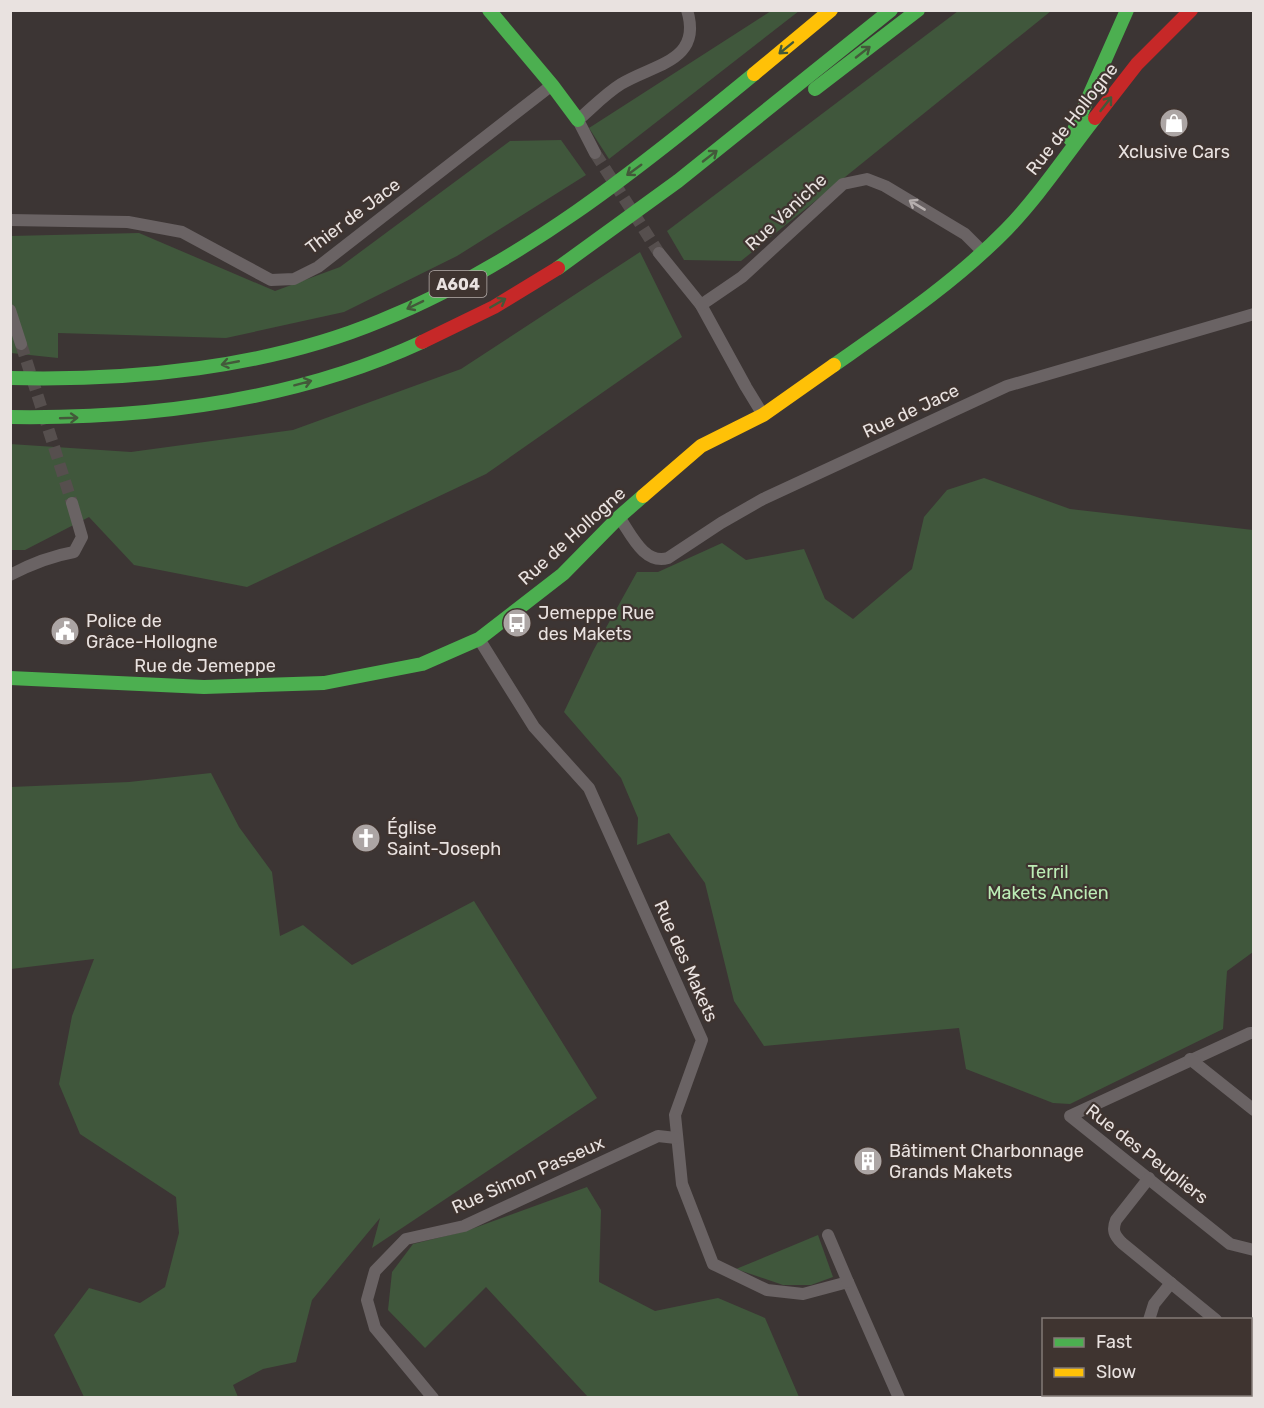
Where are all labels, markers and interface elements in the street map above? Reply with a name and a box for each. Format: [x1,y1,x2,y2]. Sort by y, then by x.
one-way arrow [778,41,794,54]
one-way arrow [855,46,871,59]
street label: Rue de Hollogne [1021,59,1123,179]
one-way arrow [1099,97,1112,113]
shop icon: Xclusive Cars [1158,107,1190,139]
place label: Xclusive Cars [1118,141,1230,163]
one-way arrow [701,150,717,163]
one-way arrow [627,164,643,176]
street label: Rue Vaniche [741,169,831,255]
street label: Thier de Jace [301,173,405,259]
one-way arrow [909,199,926,211]
road number: A604 [430,271,486,297]
one-way arrow [489,297,506,309]
one-way arrow [407,300,425,312]
one-way arrow [220,358,240,369]
one-way arrow [293,377,312,389]
street label: Rue de Jace [859,379,963,443]
one-way arrow [58,412,78,423]
street label: Rue de Hollogne [514,482,630,590]
place label: Jemeppe Rue des Makets [538,602,654,645]
bus stop icon: Jemeppe Rue des Makets [501,607,533,639]
place label: Police de Grâce-Hollogne [86,610,217,653]
public building icon: Police de Grâce-Hollogne [49,615,81,647]
street label: Rue de Jemeppe [134,655,276,677]
place label: Église Saint-Joseph [387,817,501,860]
church icon: Église Saint-Joseph [350,822,382,854]
park label: Terril Makets Ancien [987,861,1109,904]
street label: Rue des Makets [649,897,723,1025]
street label: Rue des Peupliers [1081,1099,1213,1209]
street label: Rue Simon Passeux [448,1131,608,1219]
place label: Bâtiment Charbonnage Grands Makets [889,1140,1084,1183]
building icon: Bâtiment Charbonnage Grands Makets [852,1145,884,1177]
legend [1042,1318,1252,1396]
text: Fast [1096,1331,1132,1353]
text: Slow [1096,1361,1136,1383]

